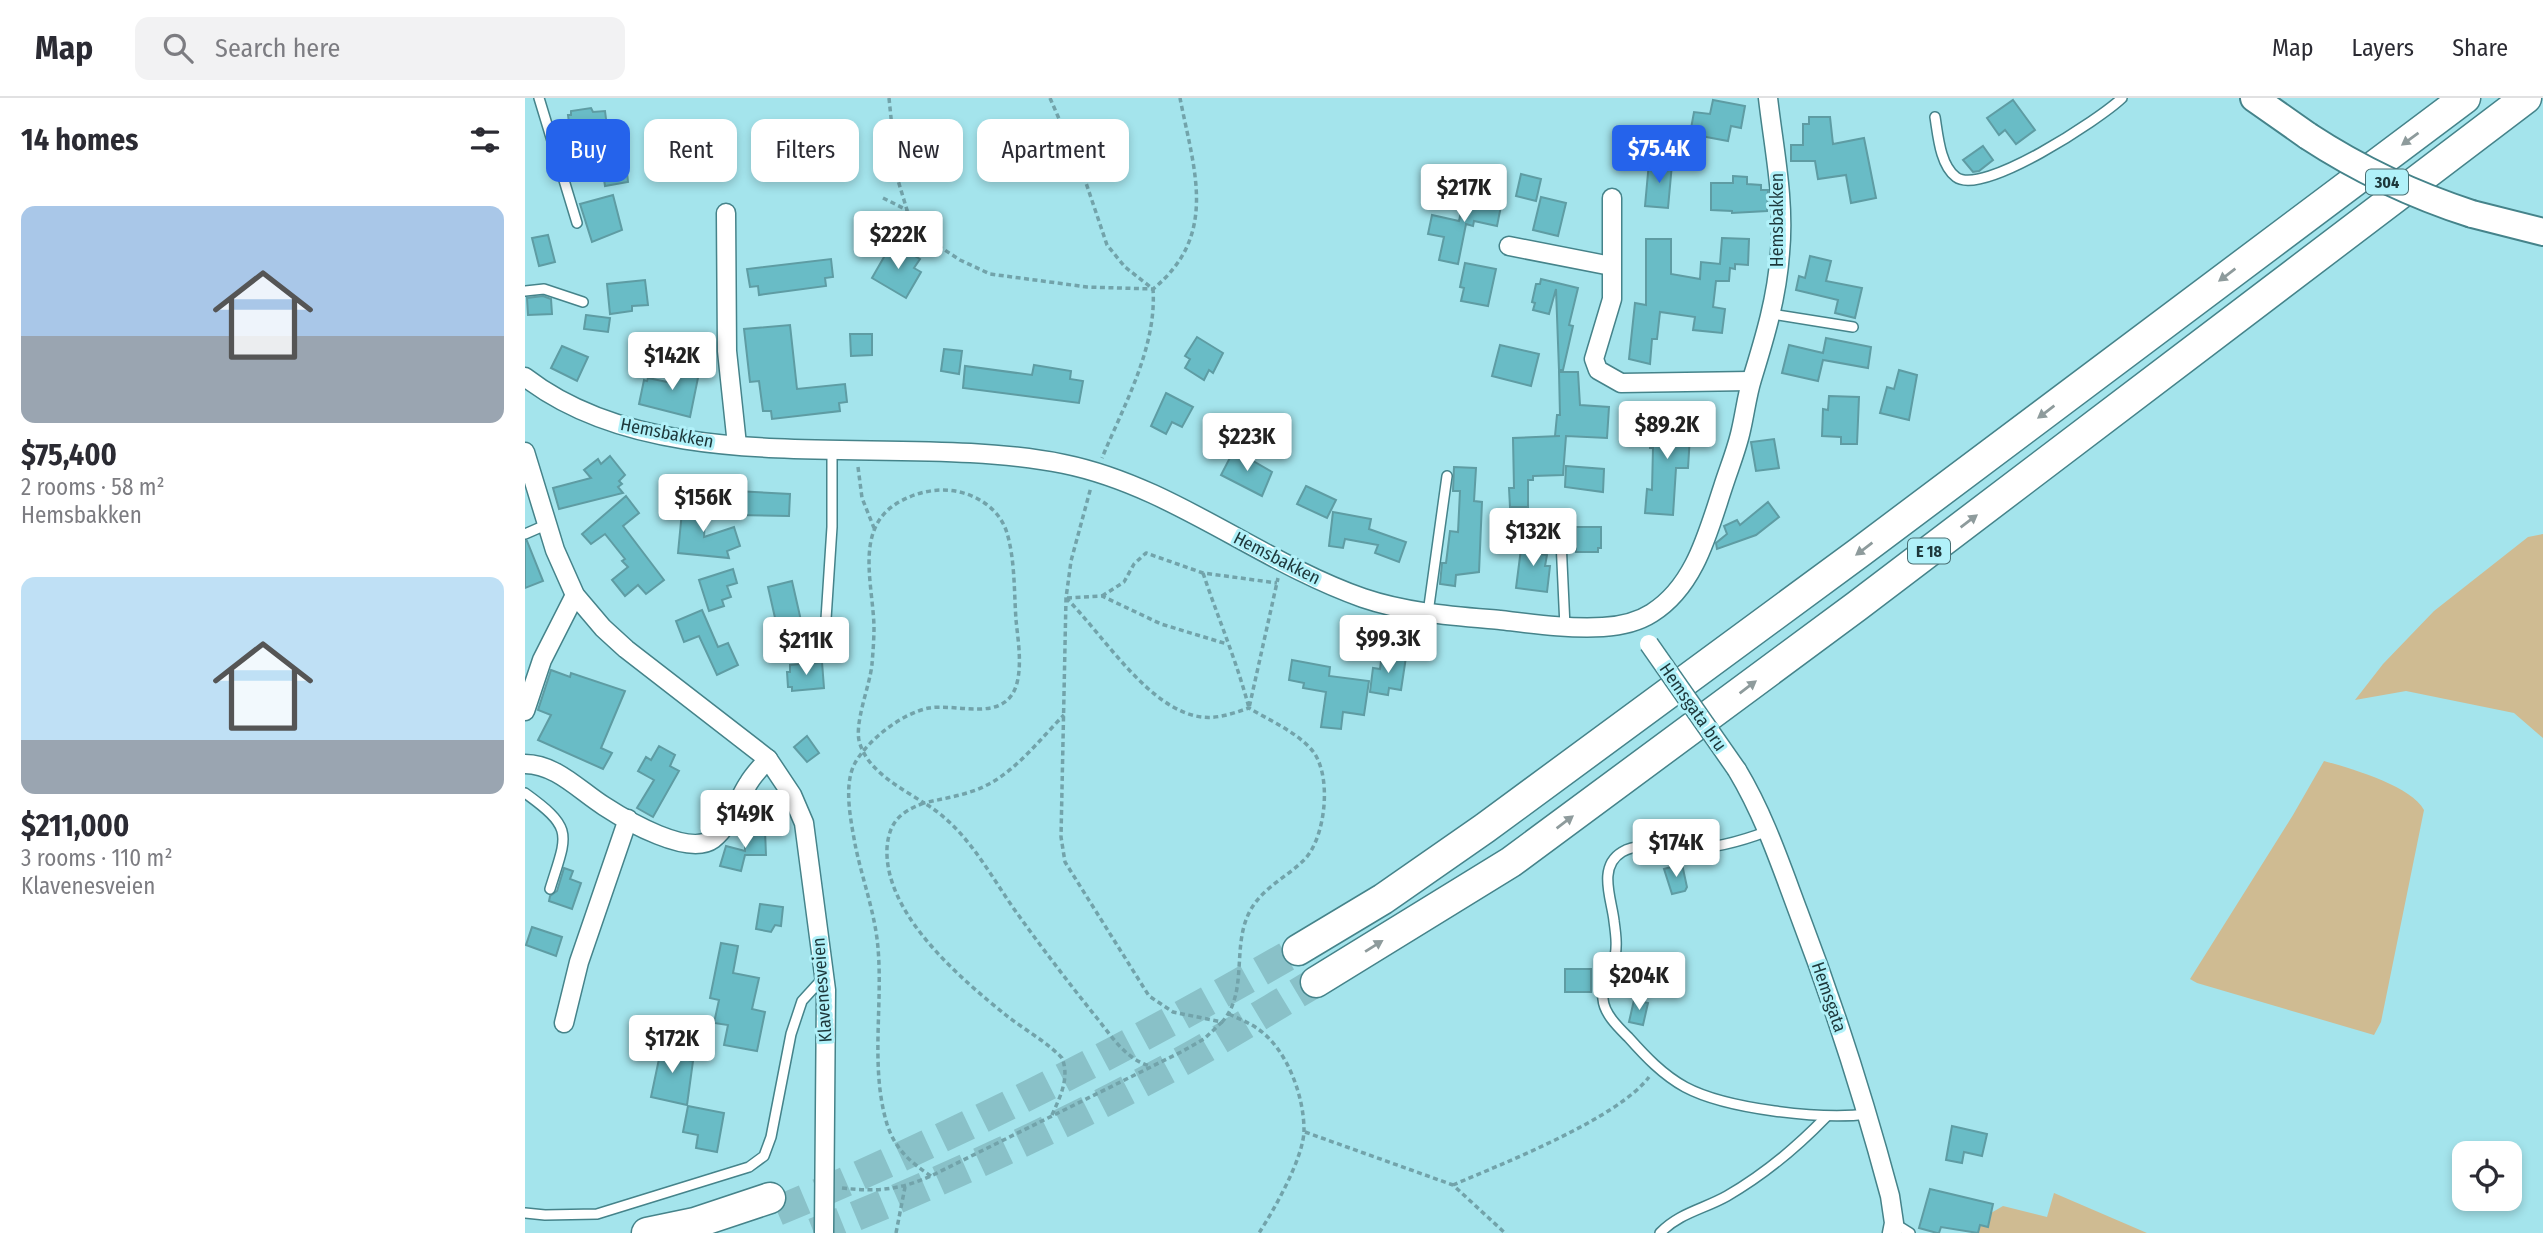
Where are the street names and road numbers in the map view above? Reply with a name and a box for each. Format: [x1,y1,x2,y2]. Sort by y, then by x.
road number: 304 [2366,170,2408,194]
street label: Hemsbakken [1766,173,1788,267]
street label: Hemsbakken [618,413,716,453]
street label: Hemsbakken [1230,527,1324,589]
road number: E 18 [1908,538,1950,564]
street label: Hemsgata bru [1655,659,1731,755]
street label: Klavenesveien [807,937,837,1043]
street label: Hemsgata [1807,959,1851,1035]

